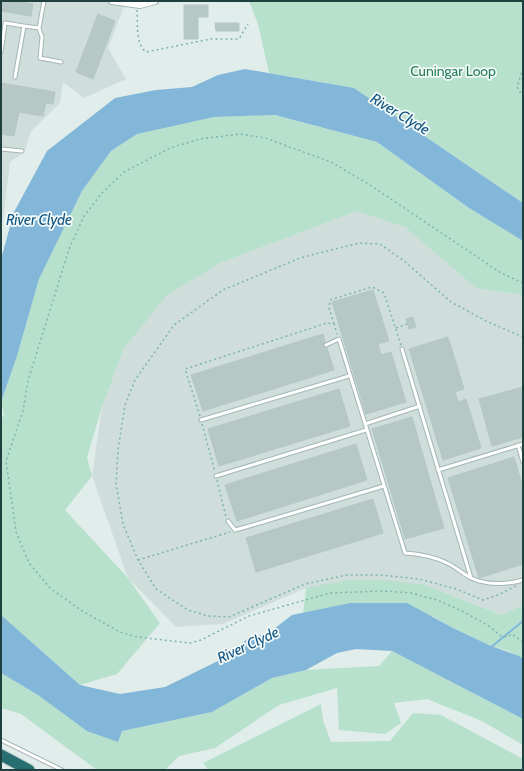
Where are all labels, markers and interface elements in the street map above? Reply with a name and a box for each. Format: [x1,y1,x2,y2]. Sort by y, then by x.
park label: Cuningar Loop [410,62,496,80]
water label: River Clyde [367,89,433,139]
water label: River Clyde [6,211,72,229]
water label: River Clyde [214,623,282,667]

